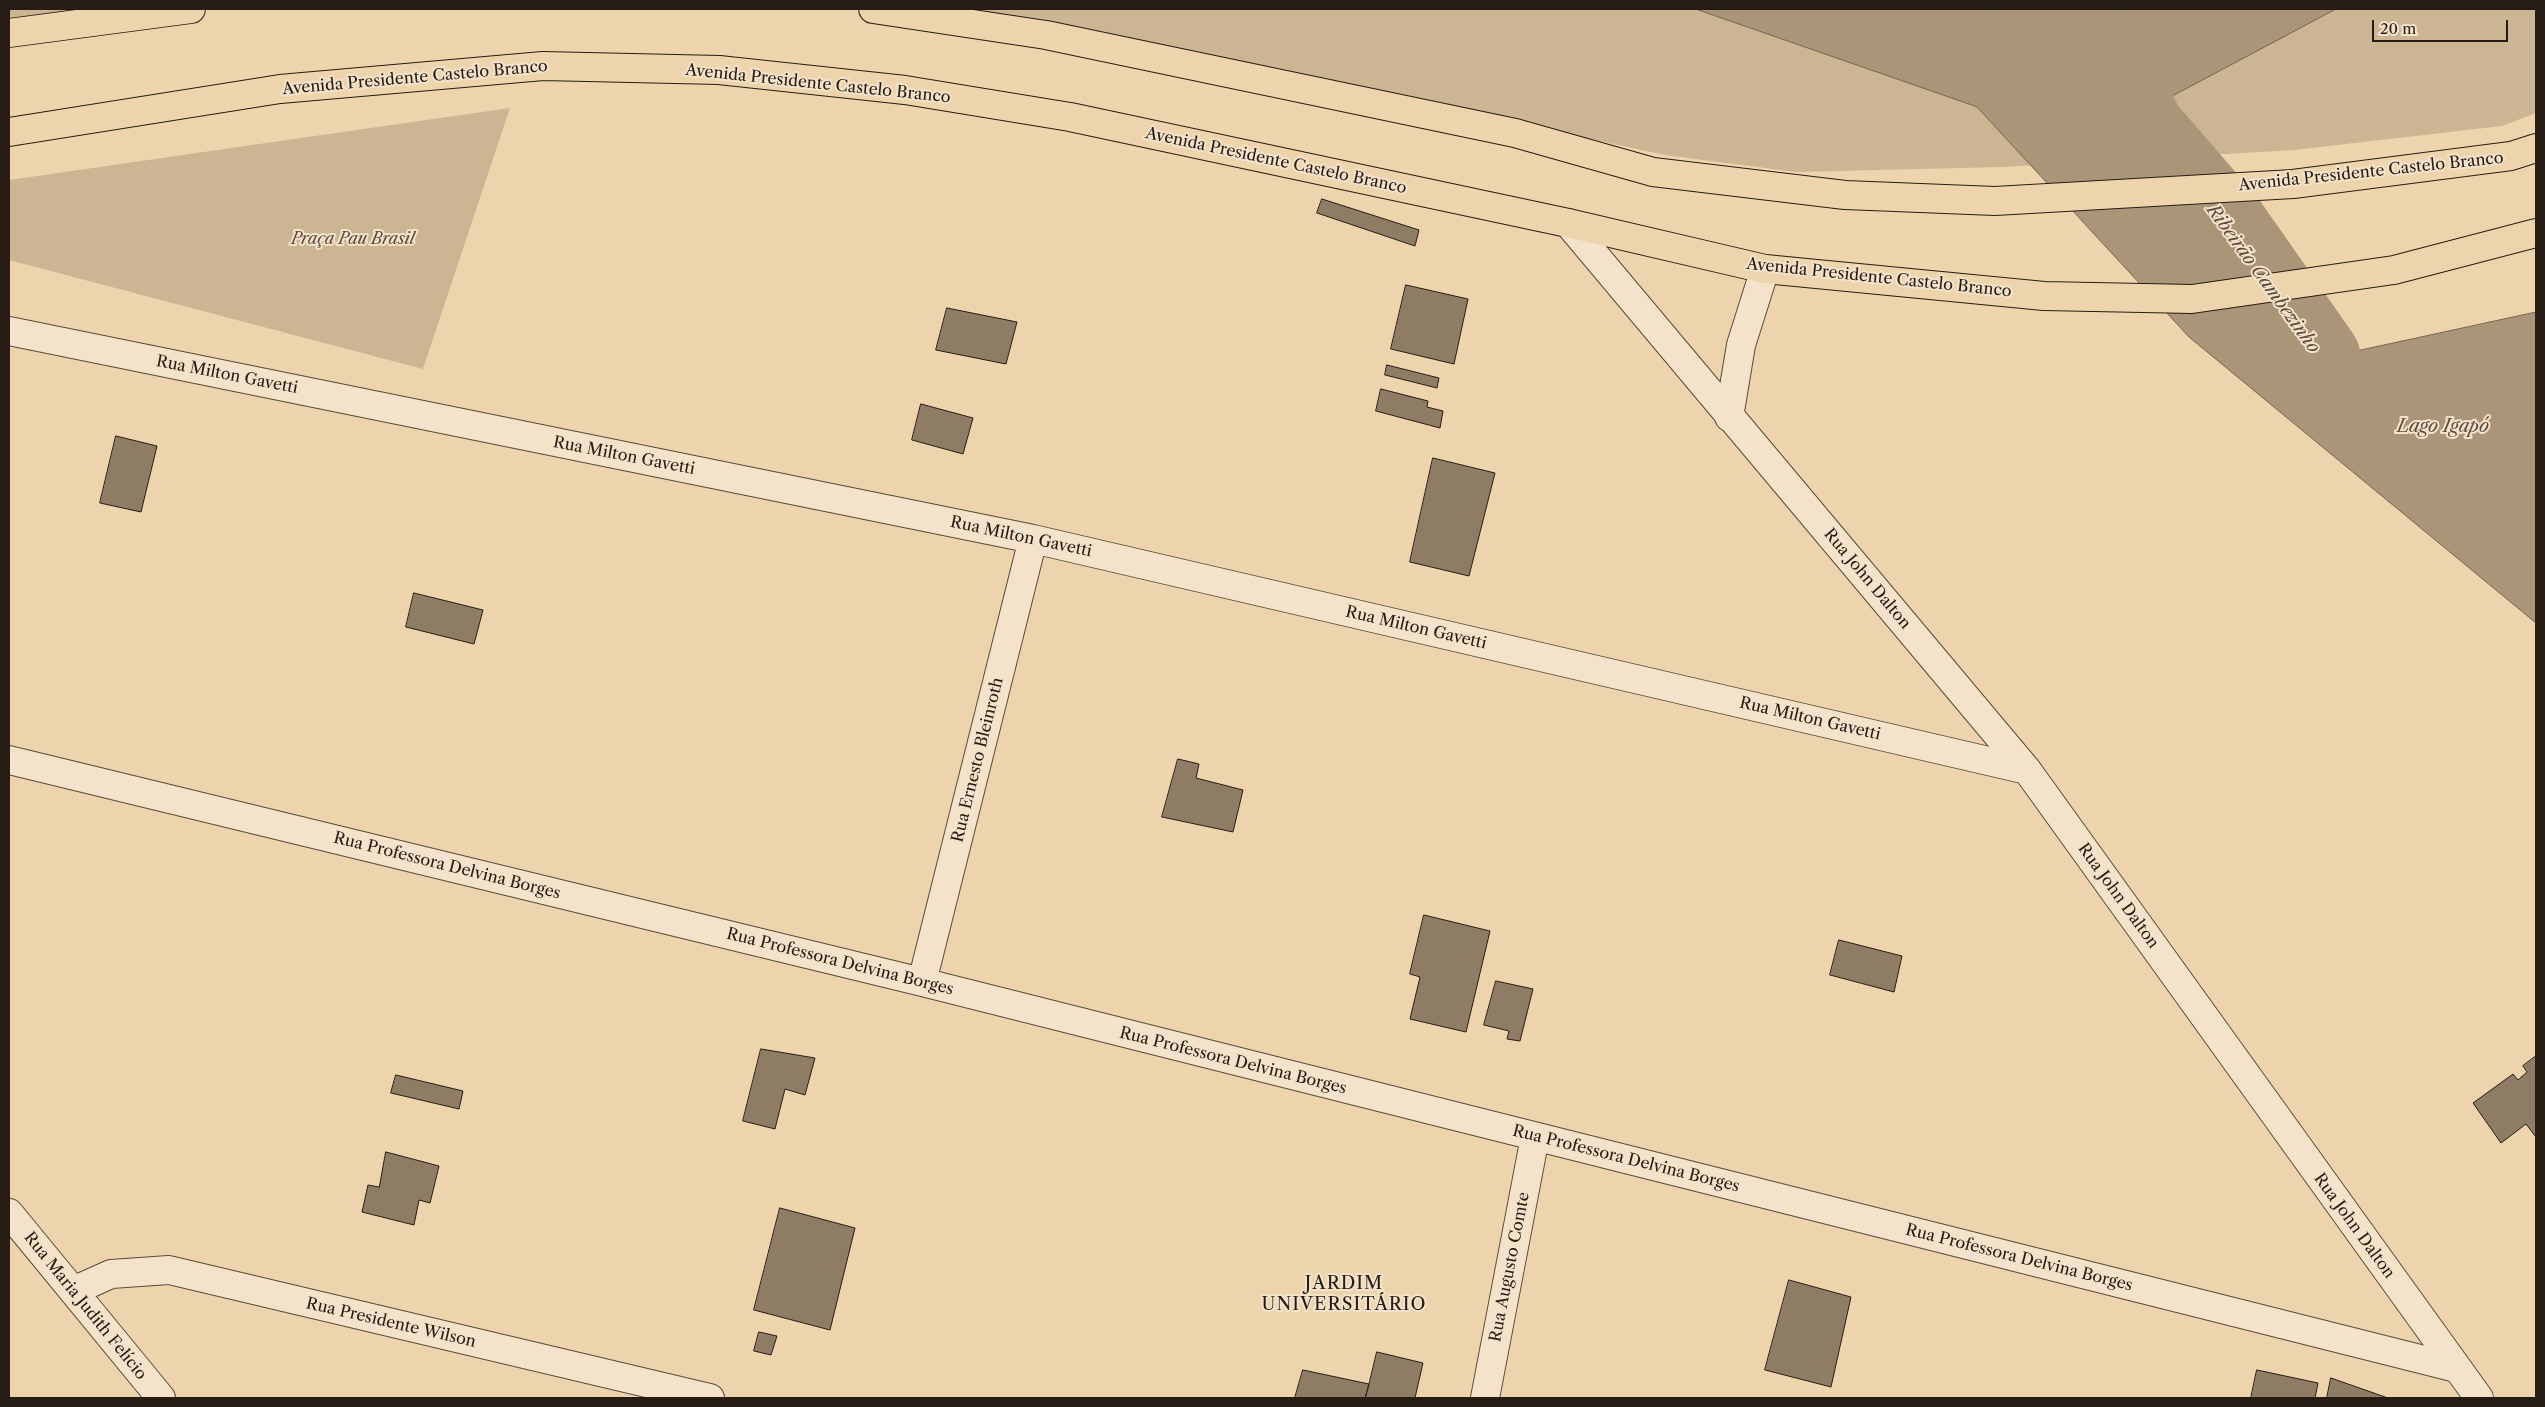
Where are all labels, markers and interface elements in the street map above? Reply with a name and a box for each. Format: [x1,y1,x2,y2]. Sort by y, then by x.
scale bar [2375,10,2511,42]
text: 20 m [2380,19,2416,38]
street label: Avenida Presidente Castelo Branco [281,57,549,99]
street label: Avenida Presidente Castelo Branco [685,61,951,107]
street label: Avenida Presidente Castelo Branco [1144,124,1408,198]
street label: Avenida Presidente Castelo Branco [2238,149,2504,195]
water label: Ribeirão Cambezinho [2202,200,2324,358]
park label: Praça Pau Brasil [291,229,415,249]
street label: Avenida Presidente Castelo Branco [1746,255,2012,301]
street label: Rua Milton Gavetti [154,352,300,398]
water label: Lago Igapó [2397,416,2489,438]
street label: Rua Milton Gavetti [551,433,697,479]
street label: Rua Milton Gavetti [949,513,1093,561]
street label: Rua John Dalton [1819,525,1915,633]
street label: Rua Milton Gavetti [1344,602,1488,654]
street label: Rua Ernesto Bleinroth [948,676,1008,844]
street label: Rua Milton Gavetti [1738,693,1882,745]
street label: Rua Professora Delvina Borges [331,828,563,904]
street label: Rua John Dalton [2073,840,2163,952]
street label: Rua Professora Delvina Borges [724,924,956,1000]
street label: Rua Professora Delvina Borges [1117,1023,1349,1099]
street label: Rua Professora Delvina Borges [1510,1121,1742,1197]
street label: Rua John Dalton [2309,1170,2399,1282]
street label: Rua Augusto Comte [1486,1190,1534,1344]
street label: Rua Professora Delvina Borges [1903,1220,2135,1296]
street label: Rua Maria Judith Felício [20,1228,150,1384]
district label: JARDIM UNIVERSITÁRIO [1260,1273,1428,1316]
street label: Rua Presidente Wilson [304,1294,478,1352]

